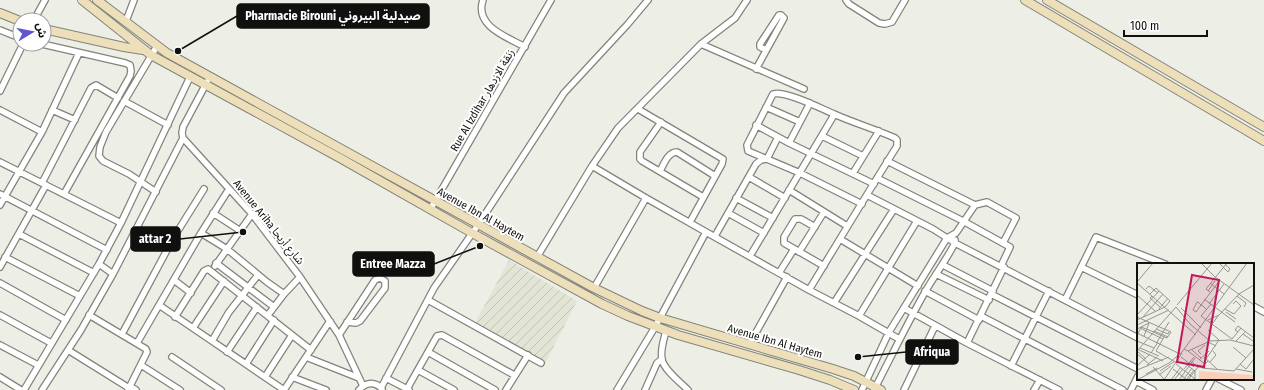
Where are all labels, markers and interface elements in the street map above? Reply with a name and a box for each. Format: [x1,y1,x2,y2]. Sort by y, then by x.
callout: Pharmacie Birouni صيدلية البيروني [237,4,429,28]
text: Pharmacie Birouni صيدلية البيروني [245,9,421,26]
north arrow [12,12,52,52]
scale bar [1124,12,1207,38]
text: 100 m [1130,19,1159,33]
text: ش [34,22,49,39]
street label: Rue Al Izdihar زنقة الازدهار [448,47,517,154]
street label: Avenue Ariha شارع أريحا [230,177,307,268]
street label: Avenue Ibn Al Haytem [435,185,527,244]
callout: attar 2 [131,227,180,251]
text: attar 2 [139,232,172,246]
callout: Entree Mazza [353,252,434,276]
text: Entree Mazza [360,257,426,271]
inset map [1137,263,1254,380]
street label: Avenue Ibn Al Haytem [726,322,824,361]
callout: Afriqua [906,340,958,364]
text: Afriqua [913,345,950,359]

